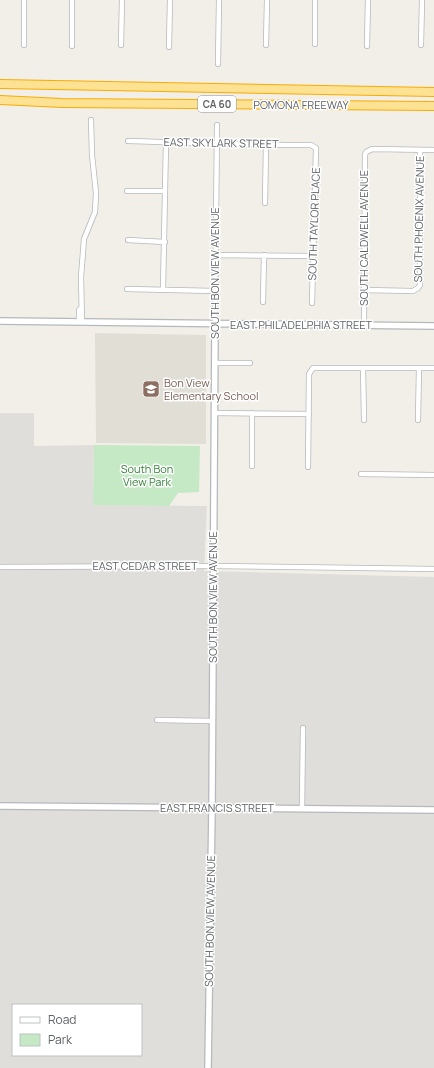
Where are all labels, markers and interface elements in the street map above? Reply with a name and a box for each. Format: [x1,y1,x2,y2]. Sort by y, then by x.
road number: CA 60 [198,96,236,112]
street label: POMONA FREEWAY [253,97,350,112]
street label: EAST SKYLARK STREET [163,134,279,151]
street label: SOUTH PHOENIX AVENUE [410,155,427,282]
street label: SOUTH TAYLOR PLACE [304,167,323,281]
street label: SOUTH CALDWELL AVENUE [356,170,371,306]
street label: SOUTH BON VIEW AVENUE [207,207,222,339]
street label: EAST PHILADELPHIA STREET [230,317,372,332]
place label: Bon View Elementary School [164,375,259,403]
school or university icon: Bon View Elementary School [141,379,161,399]
park label: South Bon View Park [121,461,173,489]
street label: SOUTH BON VIEW AVENUE [205,531,220,663]
street label: EAST CEDAR STREET [92,558,198,573]
street label: EAST FRANCIS STREET [160,800,274,815]
street label: SOUTH BON VIEW AVENUE [201,855,218,987]
legend [12,1004,142,1056]
text: Road [48,1011,76,1028]
text: Park [48,1031,73,1048]

